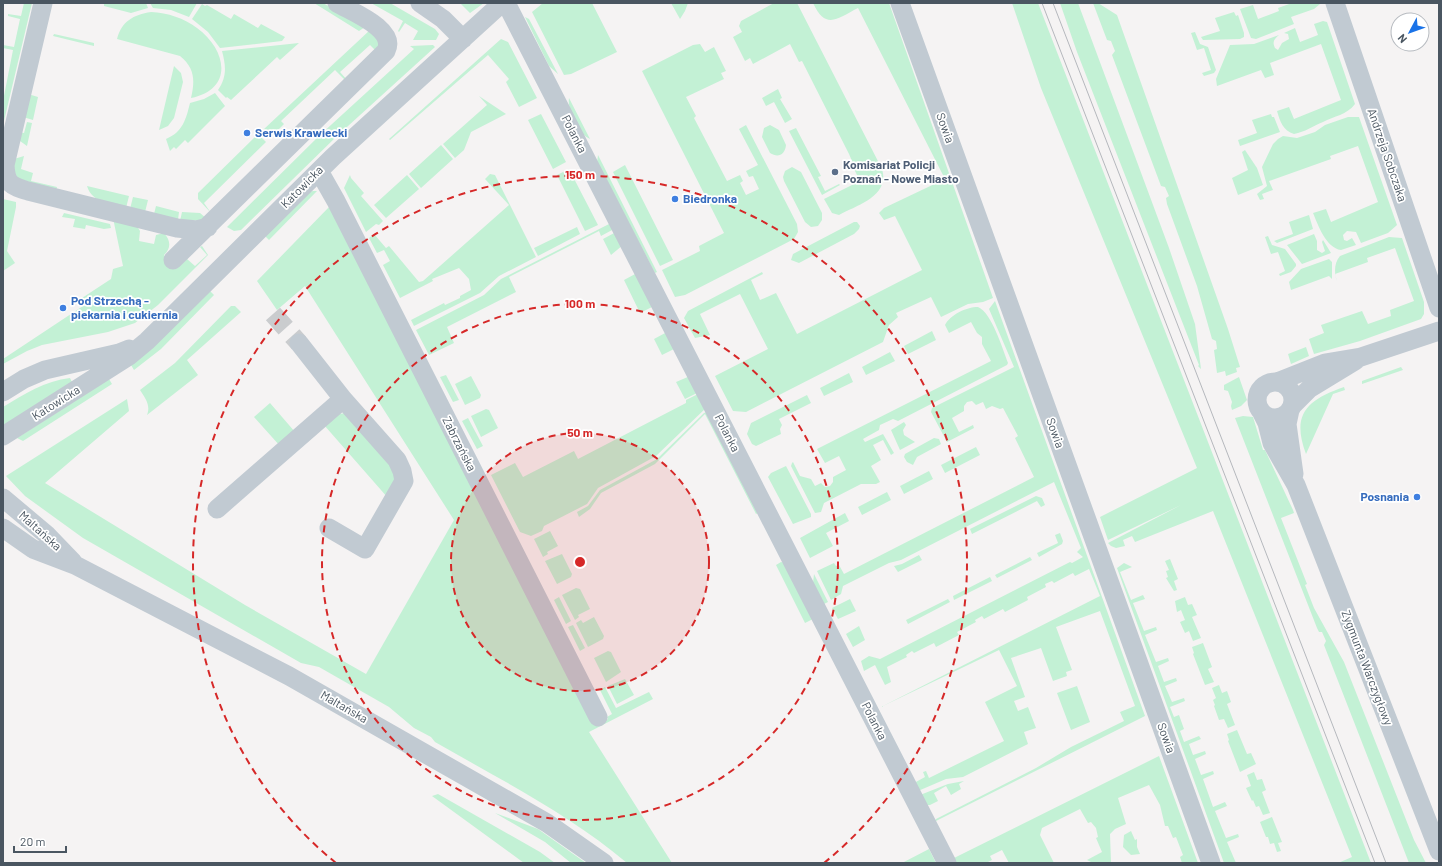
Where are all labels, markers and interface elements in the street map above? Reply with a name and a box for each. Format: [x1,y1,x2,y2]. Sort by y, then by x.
north arrow [1390,12,1430,52]
text: N [1395,32,1409,46]
street label: Andrzeja Sobczaka [1365,106,1410,203]
street label: Sowia [934,111,958,145]
street label: Polanka [559,112,590,155]
place label: Serwis Krawiecki [255,125,347,139]
marker: Serwis Krawiecki [242,128,252,138]
place label: Komisariat Policji Poznań - Nowe Miasto [843,157,959,185]
street label: Katowicka [277,162,325,210]
text: 150 m [565,167,595,181]
marker: Komisariat Policji Poznań - Nowe Miasto [830,167,840,177]
place label: Biedronka [683,191,737,205]
marker: Biedronka [670,194,680,204]
place label: Pod Strzechą - piekarnia i cukiernia [71,293,178,321]
text: 100 m [565,296,595,310]
marker: Pod Strzechą - piekarnia i cukiernia [58,303,68,313]
street label: Katowicka [29,382,82,422]
street label: Polanka [712,411,743,454]
street label: Zabrzańska [440,414,480,473]
street label: Sowia [1044,416,1068,450]
text: 50 m [567,425,593,439]
place label: Posnania [1361,489,1409,503]
marker: Posnania [1412,492,1422,502]
street label: Maltańska [17,508,65,553]
centre of rings [573,555,587,569]
street label: Zygmunta Warczygłowy [1339,608,1397,728]
street label: Maltańska [318,687,371,725]
street label: Polanka [859,699,890,742]
street label: Sowia [1155,721,1179,755]
scale bar [14,828,66,854]
text: 20 m [20,834,46,848]

